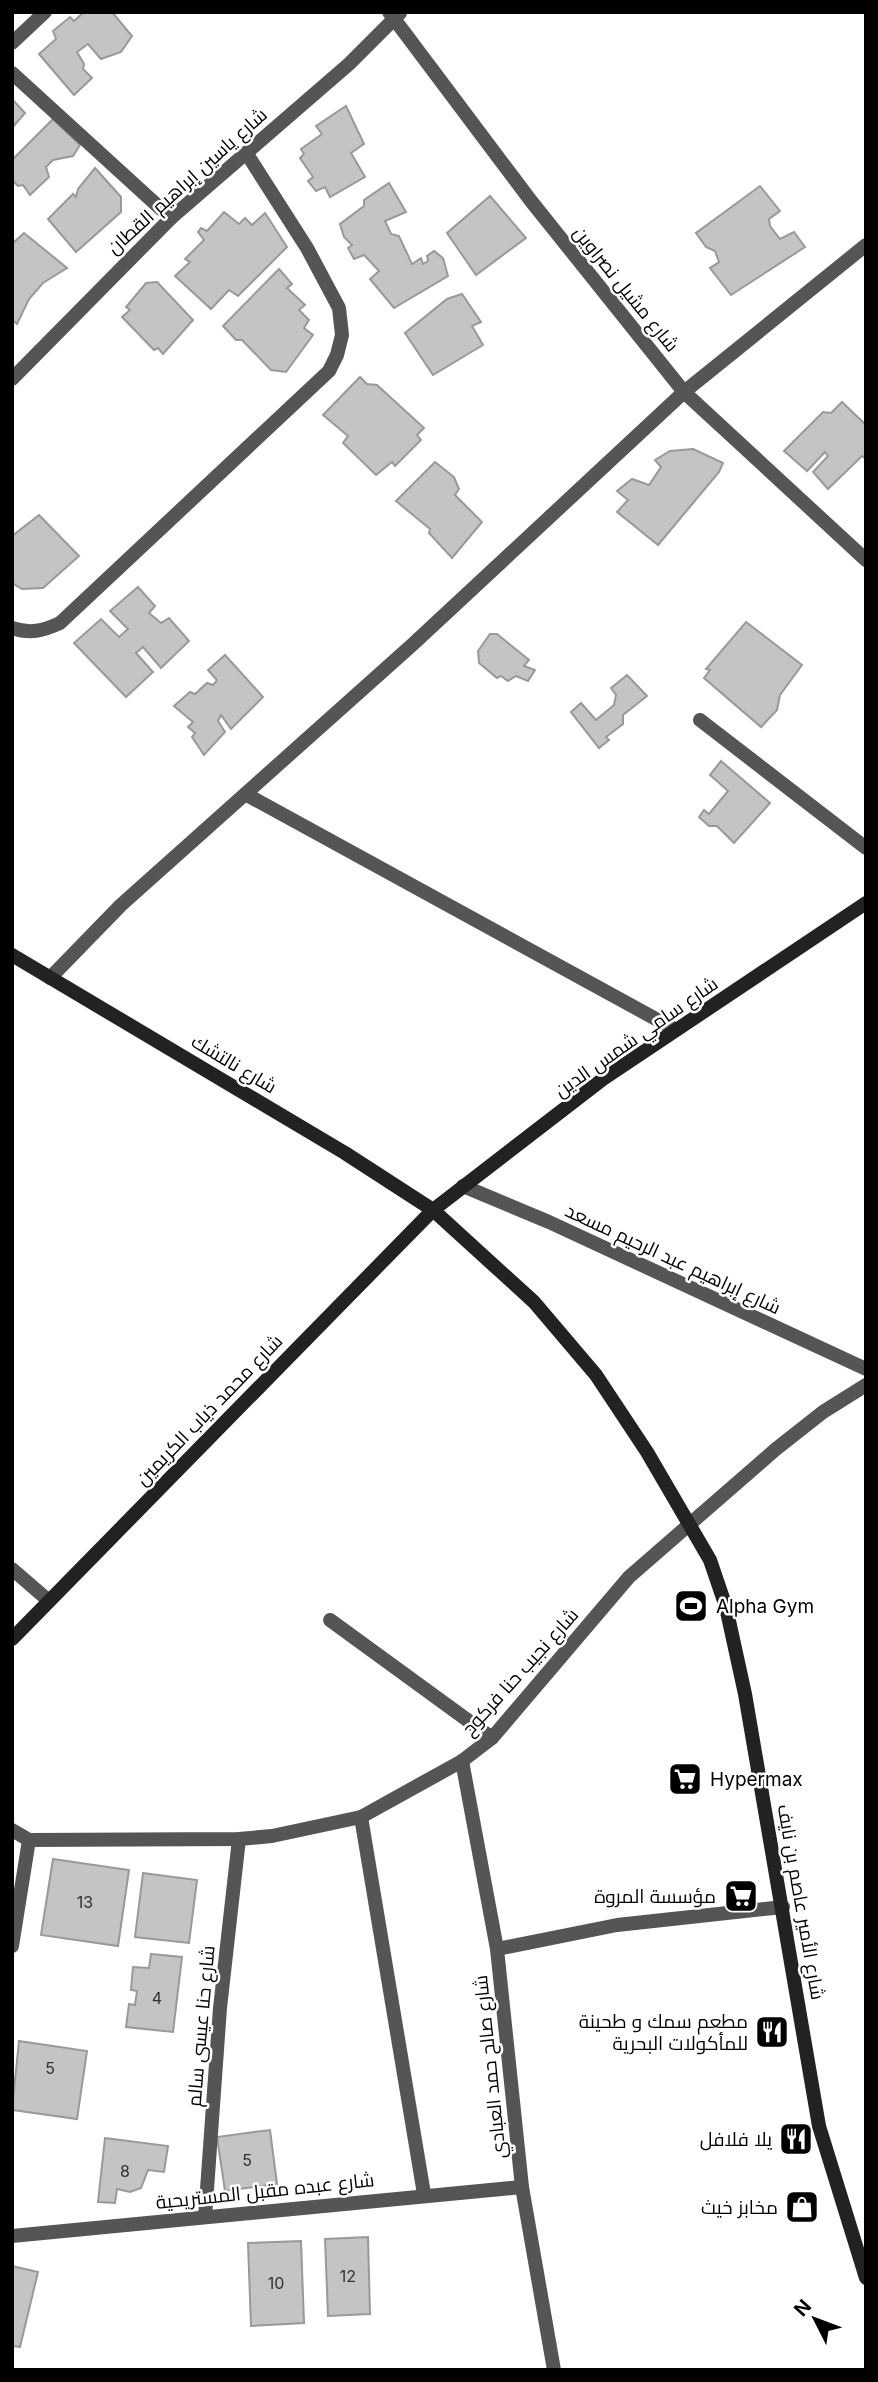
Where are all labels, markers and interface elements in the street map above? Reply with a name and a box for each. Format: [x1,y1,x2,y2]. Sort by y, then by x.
street label: شارع ياسين إبراهيم القطان [102,103,273,260]
street label: شارع مشيل نصراوين [567,222,684,358]
street label: شارع سامي شمس الدين [550,972,724,1105]
street label: شارع نالتشك [186,1030,281,1100]
street label: شارع إبراهيم عبد الرحيم مسعد [561,1199,784,1321]
street label: شارع محمد ذياب الكريمين [131,1330,289,1492]
sports icon: Alpha Gym [672,1587,710,1625]
place label: Alpha Gym [716,1595,814,1618]
street label: شارع نجيب حنا فركوح [457,1604,585,1742]
supermarket icon: Hypermax [666,1760,704,1798]
place label: Hypermax [710,1768,803,1791]
street label: شارع الأمير عاصم بن نايف [771,1802,830,2002]
supermarket icon: مؤسسة المروة [722,1877,760,1915]
place label: مؤسسة المروة [594,1885,716,1908]
house number: 13 [77,1892,93,1912]
street label: شارع حنا عيسى سالم [182,1944,221,2108]
street label: شارع صالح حمد العبادي [469,1974,514,2160]
house number: 4 [152,1988,162,2008]
place label: مطعم سمك و طحينة للمأكولات البحرية [579,2010,748,2055]
restaurant icon: مطعم سمك و طحينة للمأكولات البحرية [753,2013,791,2051]
house number: 5 [45,2058,55,2078]
restaurant icon: يلا فلافل [777,2120,815,2158]
place label: يلا فلافل [700,2128,772,2151]
house number: 5 [242,2150,252,2170]
house number: 8 [120,2161,130,2181]
street label: شارع عبده مقبل المستريحية [155,2168,376,2216]
shop icon: مخابز خيث [783,2188,821,2226]
place label: مخابز خيث [701,2196,778,2219]
house number: 12 [340,2266,356,2286]
house number: 10 [268,2273,284,2293]
north arrow [780,2284,850,2354]
text: N [789,2295,816,2321]

